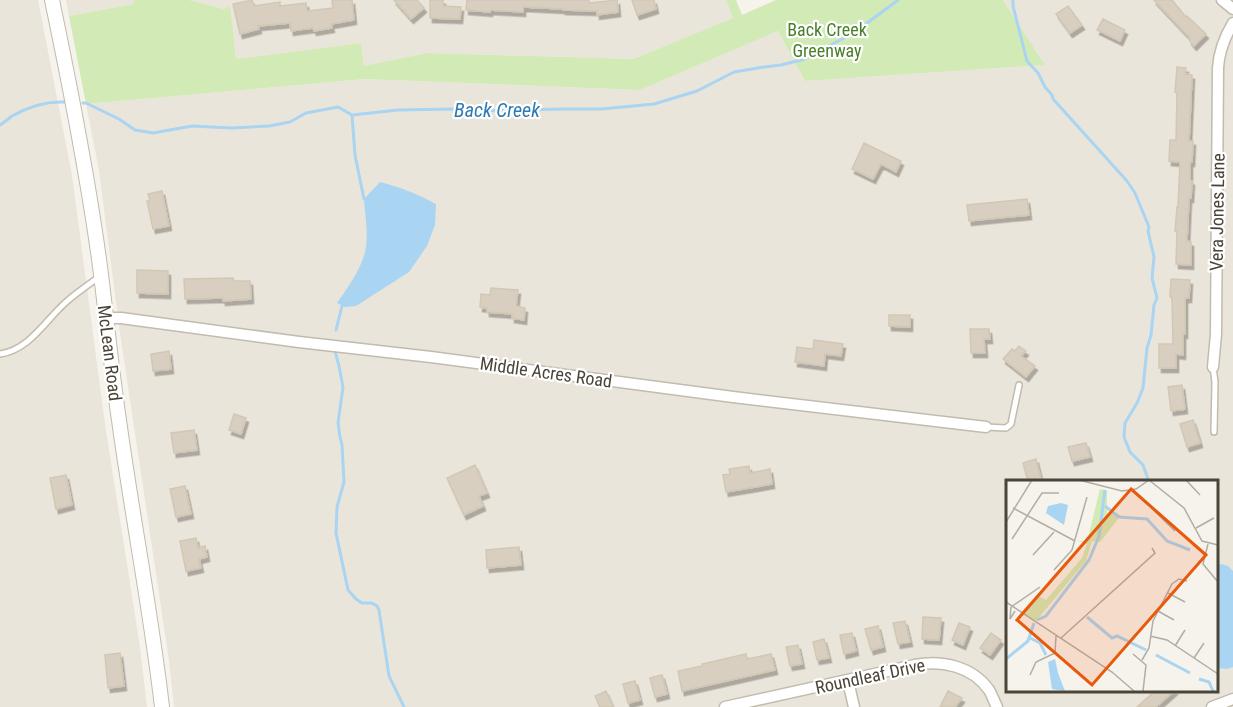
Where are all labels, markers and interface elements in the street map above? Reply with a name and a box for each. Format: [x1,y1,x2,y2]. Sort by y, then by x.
park label: Back Creek Greenway [787,19,867,61]
water label: Back Creek [454,98,541,122]
street label: Vera Jones Lane [1205,153,1229,271]
street label: McLean Road [94,304,126,402]
street label: Middle Acres Road [479,352,613,392]
inset map [1006,480,1218,692]
street label: Roundleaf Drive [813,654,927,698]

